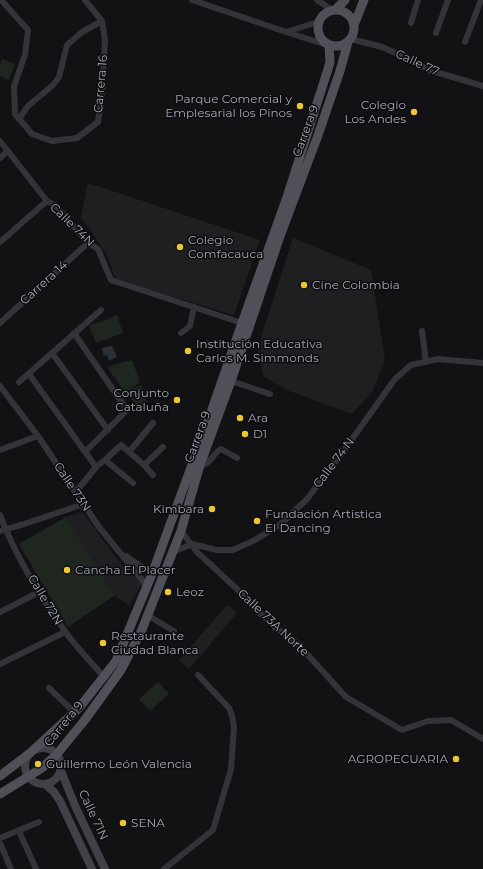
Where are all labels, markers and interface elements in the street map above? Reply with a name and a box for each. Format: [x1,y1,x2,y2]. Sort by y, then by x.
street label: Calle 77 [393,47,441,79]
street label: Carrera 16 [91,54,111,114]
place label: Parque Comercial y Emplesarial los Pinos [165,92,292,120]
place label: Colegio Los Andes [345,98,406,126]
marker: Parque Comercial y Emplesarial los Pinos [295,101,305,111]
street label: Carrera 9 [290,103,322,159]
marker: Colegio Los Andes [409,107,419,117]
street label: Calle 74N [47,200,97,250]
place label: Colegio Comfacauca [188,233,263,261]
marker: Colegio Comfacauca [175,242,185,252]
street label: Carrera 14 [17,258,71,308]
place label: Cine Colombia [312,278,400,292]
marker: Cine Colombia [299,280,309,290]
place label: Institución Educativa Carlos M. Simmonds [196,337,323,365]
marker: Institución Educativa Carlos M. Simmonds [183,346,193,356]
place label: Conjunto Cataluña [113,386,169,414]
marker: Conjunto Cataluña [172,395,182,405]
street label: Carrera 9 [182,409,214,465]
place label: Ara [248,411,268,425]
marker: Ara [235,413,245,423]
place label: D1 [253,427,267,441]
marker: D1 [240,429,250,439]
street label: Calle 74 N [310,435,358,491]
street label: Calle 73N [50,460,94,514]
place label: Kimbara [153,502,204,516]
marker: Kimbara [207,504,217,514]
place label: Fundación Artistica El Dancing [265,507,382,535]
marker: Fundación Artistica El Dancing [252,516,262,526]
place label: Cancha El Placer [75,563,176,577]
marker: Cancha El Placer [62,565,72,575]
street label: Calle 72N [24,572,66,628]
place label: Leoz [176,585,204,599]
street label: Calle 73A Norte [234,586,312,660]
marker: Leoz [163,587,173,597]
place label: Restaurante Ciudad Blanca [111,629,199,657]
marker: Restaurante Ciudad Blanca [98,638,108,648]
street label: Carrera 9 [41,698,87,750]
place label: AGROPECUARIA [348,752,448,766]
marker: AGROPECUARIA [451,754,461,764]
place label: Guillermo León Valencia [46,757,192,771]
marker: Guillermo León Valencia [33,759,43,769]
street label: Calle 71N [75,788,111,842]
place label: SENA [131,816,165,830]
marker: SENA [118,818,128,828]

